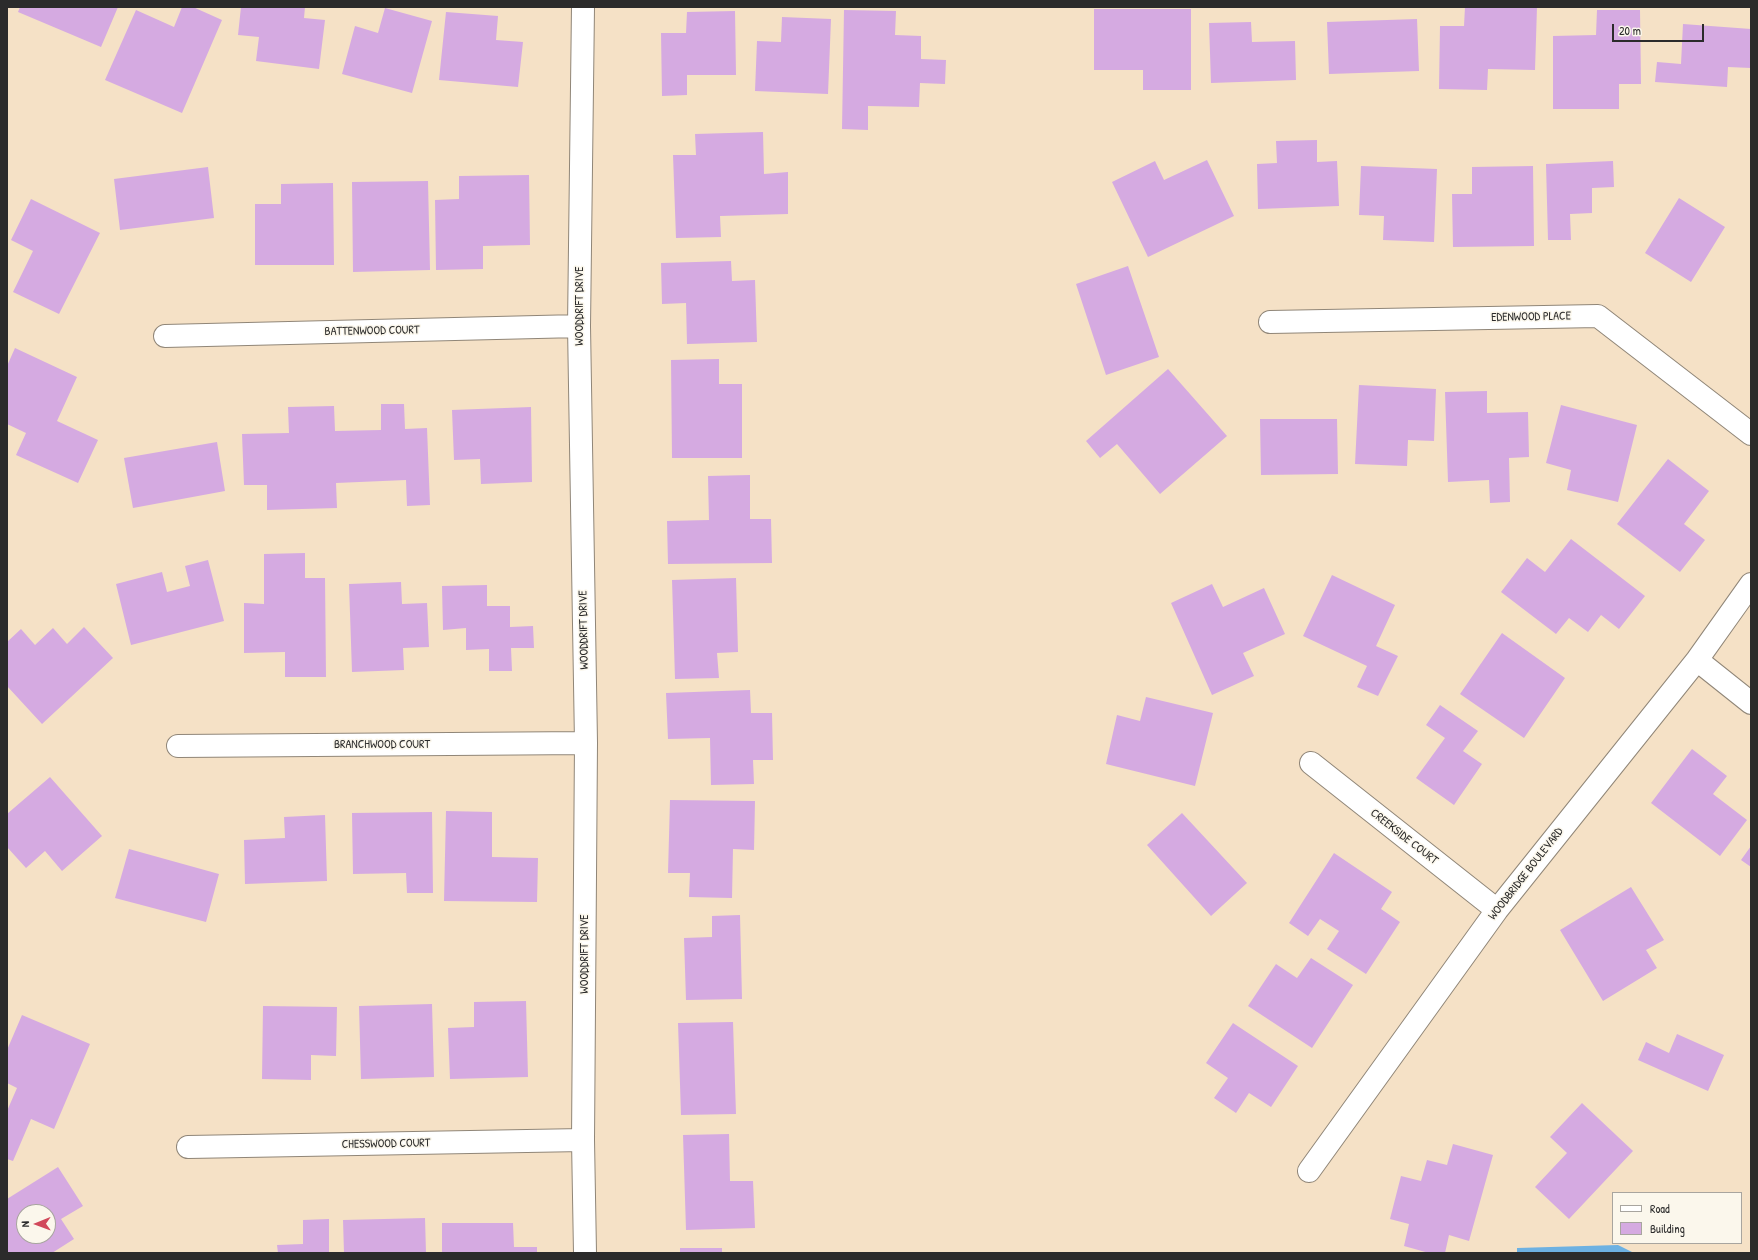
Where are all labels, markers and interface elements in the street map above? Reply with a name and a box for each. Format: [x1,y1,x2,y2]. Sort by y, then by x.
scale bar [1614,16,1706,42]
text: 20 m [1619,22,1641,39]
street label: WOODDRIFT DRIVE [573,266,587,346]
street label: EDENWOOD PLACE [1491,309,1571,325]
street label: BATTENWOOD COURT [324,323,420,339]
street label: WOODDRIFT DRIVE [576,590,592,670]
street label: BRANCHWOOD COURT [334,738,430,752]
street label: CREEKSIDE COURT [1367,806,1441,868]
street label: WOODBRIDGE BOULEVARD [1485,825,1567,923]
street label: WOODDRIFT DRIVE [578,914,592,994]
street label: CHESSWOOD COURT [342,1136,430,1152]
legend [1612,1192,1742,1244]
text: Road [1650,1200,1670,1217]
north arrow [16,1204,56,1244]
text: Building [1650,1220,1685,1237]
text: N [18,1221,32,1227]

